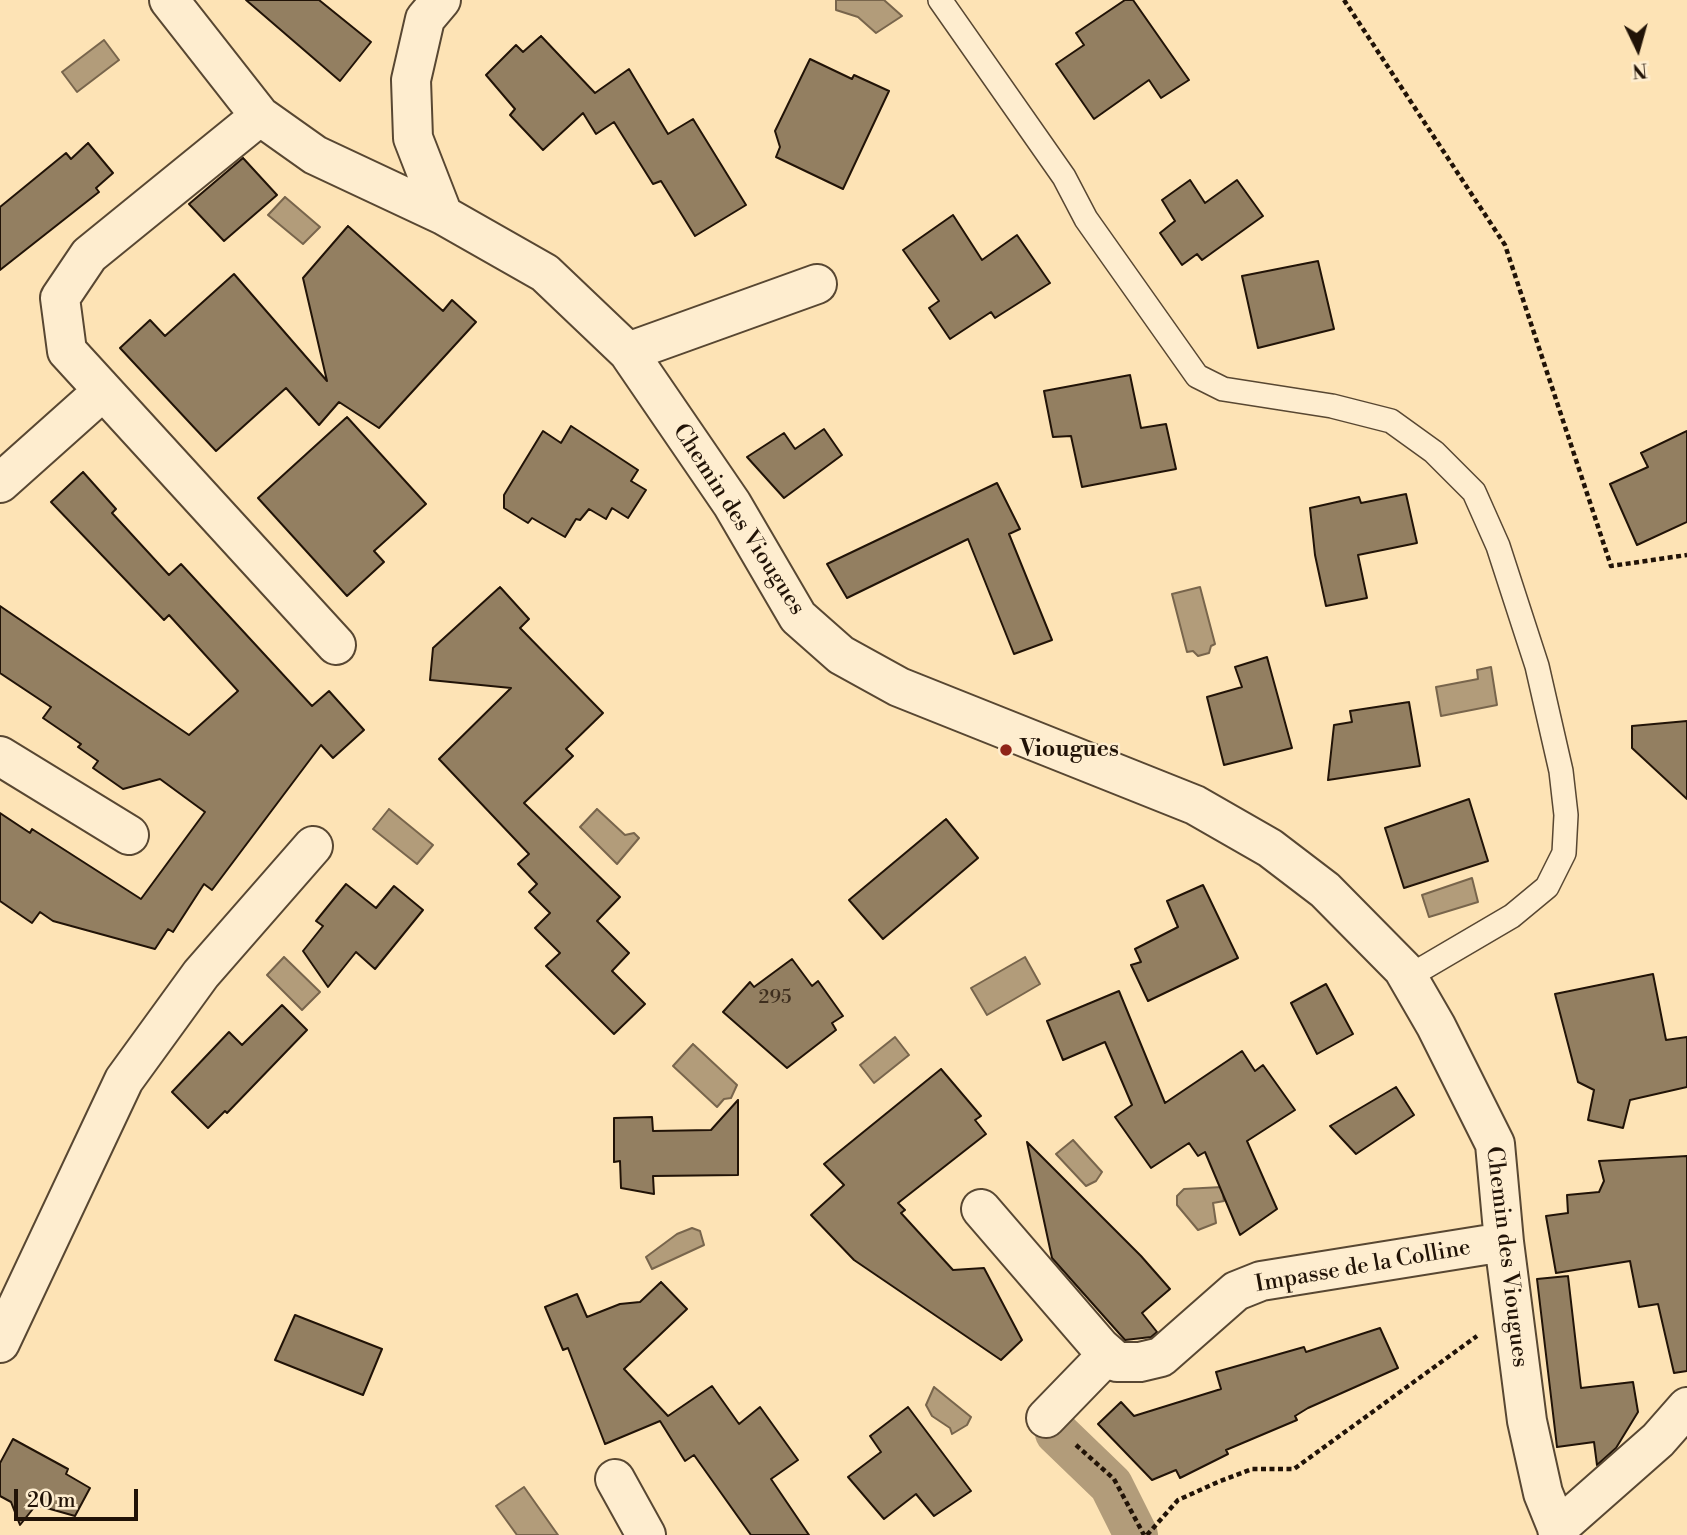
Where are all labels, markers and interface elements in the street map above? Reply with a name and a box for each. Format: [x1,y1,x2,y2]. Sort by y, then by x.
north arrow [1603,14,1673,84]
text: N [1631,57,1648,83]
street label: Chemin des Viougues [666,419,810,621]
place label: Viougues [1020,736,1119,764]
marker: Viougues [998,742,1014,758]
house number: 295 [759,987,791,1009]
street label: Chemin des Viougues [1479,1145,1533,1369]
street label: Impasse de la Colline [1253,1234,1473,1300]
scale bar [18,1476,142,1520]
text: 20 m [27,1488,76,1514]

